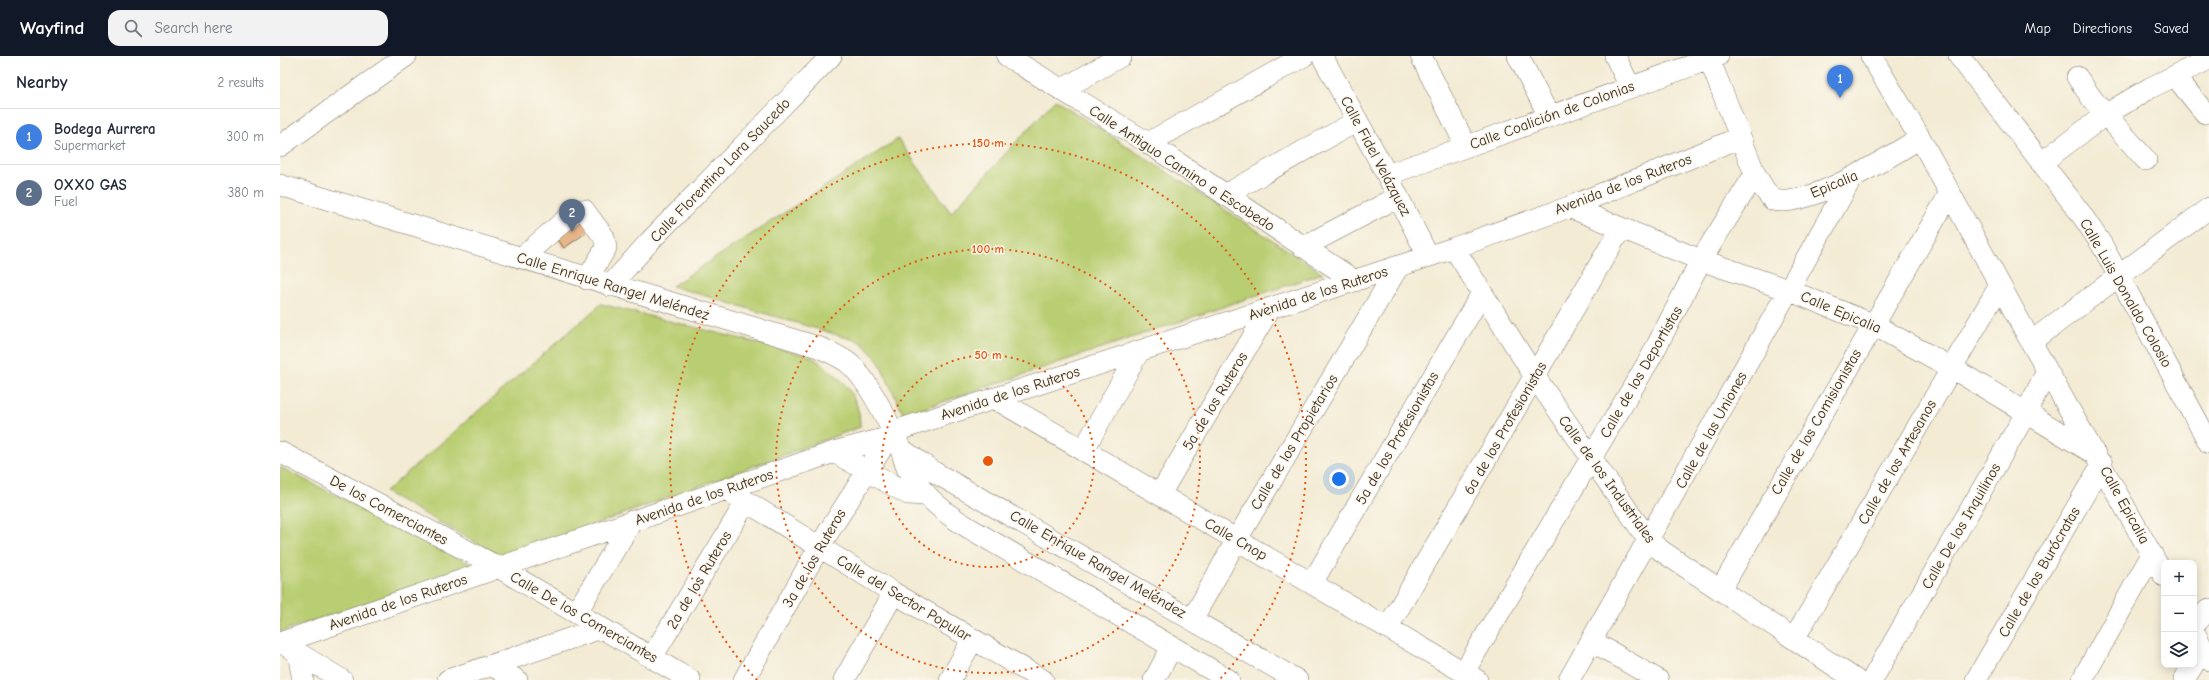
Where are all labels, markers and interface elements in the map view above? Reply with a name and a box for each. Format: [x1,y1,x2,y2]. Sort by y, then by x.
search box [108,10,388,46]
text: Wayfind [20,17,84,39]
icon: search [122,17,144,39]
text: Search here [154,19,233,37]
text: Map [2024,20,2051,37]
text: Directions [2073,20,2132,37]
text: Saved [2154,20,2189,37]
pin: 1 [1827,65,1853,98]
text: Nearby [16,73,67,92]
text: 2 results [217,75,264,90]
street label: Calle Coalición de Colonias [1467,77,1637,153]
street label: Calle Fidel Velázquez [1337,93,1415,219]
street label: Calle Florentino Lara Saucedo [646,94,794,246]
street label: Calle Antiguo Camino a Escobedo [1086,101,1278,235]
text: Bodega Aurrera [54,120,156,138]
text: 1 [26,129,32,144]
text: 300 m [226,129,264,144]
text: 150 m [972,136,1004,150]
text: Supermarket [54,138,125,153]
street label: Avenida de los Ruteros [1552,150,1694,218]
street label: Epicalia [1808,166,1860,202]
text: OXXO GAS [54,176,127,194]
text: 2 [26,185,32,200]
text: 380 m [228,185,264,200]
text: Fuel [54,194,78,209]
pin: 2 [559,199,585,232]
street label: Calle Luis Donaldo Colosio [2076,215,2176,371]
text: 100 m [972,242,1004,256]
street label: Calle Enrique Rangel Meléndez [515,248,712,324]
street label: Avenida de los Ruteros [1246,262,1390,324]
street label: Calle Epicalia [1798,287,1884,337]
street label: Calle de los Deportistas [1596,303,1686,441]
street label: Calle de los Comisionistas [1767,346,1865,498]
text: 50 m [974,348,1002,362]
street label: 5a de los Ruteros [1179,349,1251,453]
street label: 6a de los Profesionistas [1460,358,1550,498]
street label: Avenida de los Ruteros [938,362,1082,424]
street label: 5a de los Profesionistas [1352,368,1442,508]
street label: Calle de las Uniones [1671,368,1751,492]
street label: Calle de los Propietarios [1246,371,1342,513]
street label: Calle de los Artesanos [1854,396,1940,528]
street label: Calle de los Industriales [1555,412,1659,546]
centre of rings [981,454,995,468]
street label: Calle De los Inquilinos [1918,460,2004,592]
street label: Calle Epicalia [2096,463,2154,547]
street label: Avenida de los Ruteros [632,465,776,529]
your location [1329,469,1349,489]
street label: De los Comerciantes [327,471,451,549]
street label: Calle de los Burócratas [1994,504,2084,640]
street label: 3a de los Ruteros [778,505,850,611]
street label: Calle Enrique Rangel Meléndez [1007,506,1190,622]
street label: Calle Cnop [1201,514,1271,564]
street label: 2a de los Ruteros [663,528,735,632]
street label: Calle del Sector Popular [833,551,975,645]
map controls [2161,560,2197,668]
button: + [2161,560,2197,596]
street label: Calle De los Comerciantes [507,567,661,667]
street label: Avenida de los Ruteros [326,570,470,634]
button: − [2161,596,2197,632]
button: layers [2161,632,2197,668]

